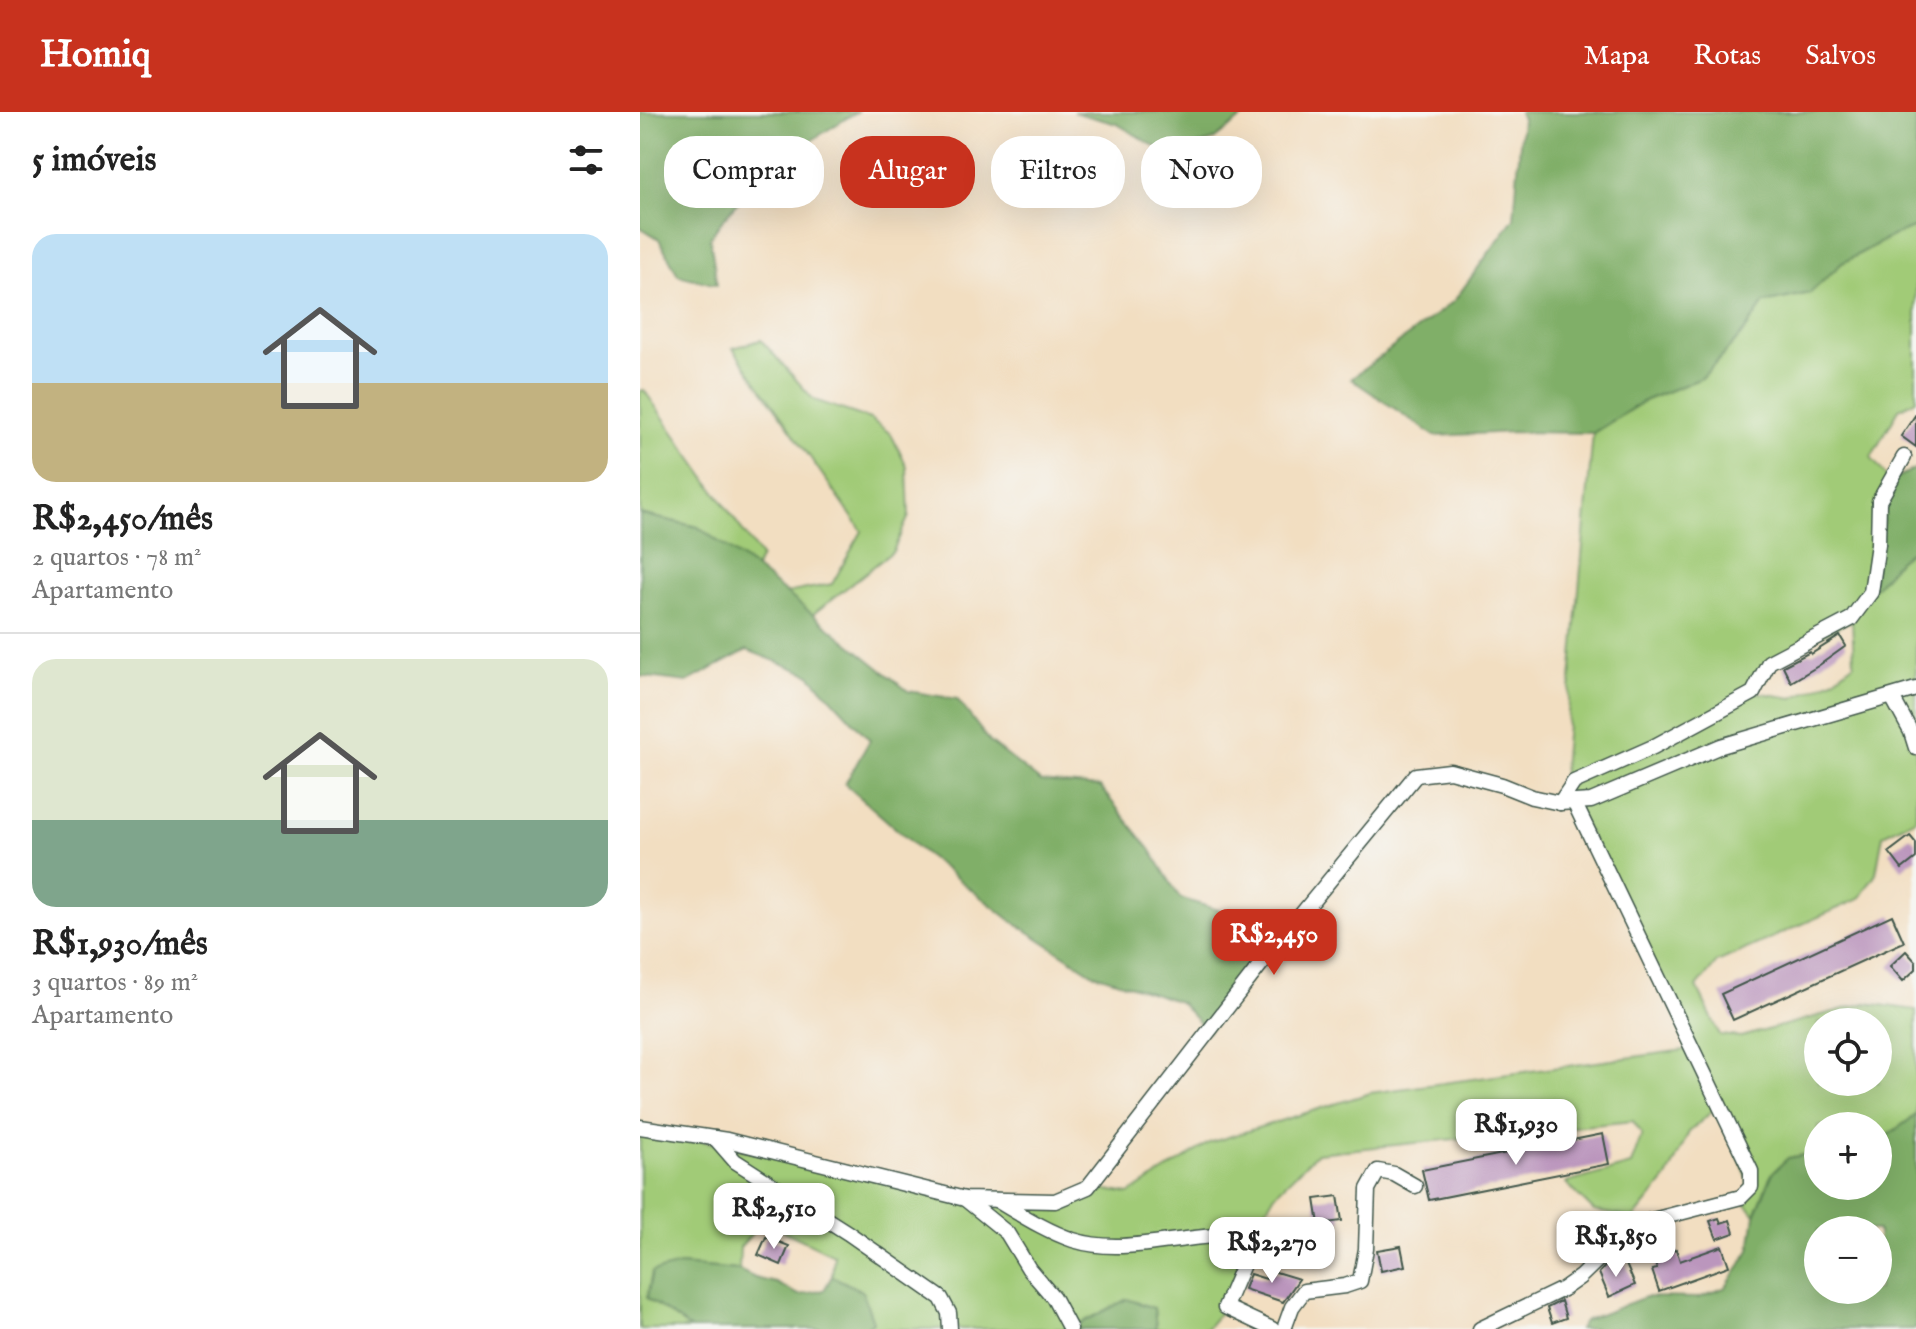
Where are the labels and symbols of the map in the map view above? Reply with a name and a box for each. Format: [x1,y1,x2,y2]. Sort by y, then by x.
pin: R$2,450 [1200,909,1348,977]
pin: R$1,930 [1442,1099,1590,1167]
pin: R$2,510 [700,1183,848,1251]
pin: R$1,850 [1542,1211,1690,1279]
pin: R$2,270 [1198,1217,1346,1285]

